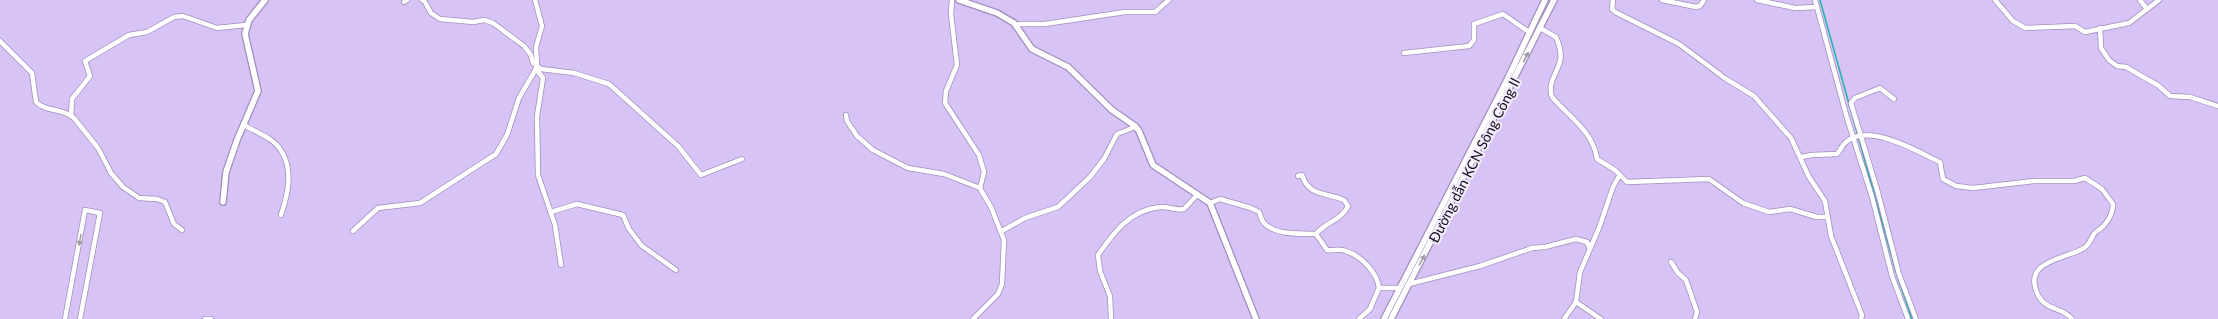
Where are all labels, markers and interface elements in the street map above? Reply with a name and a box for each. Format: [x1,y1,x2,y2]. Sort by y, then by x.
one-way arrow [1523,51,1529,62]
street label: Đường dẫn KCN Sông Công II [1425,75,1523,245]
one-way arrow [76,234,82,246]
one-way arrow [1419,254,1426,266]

